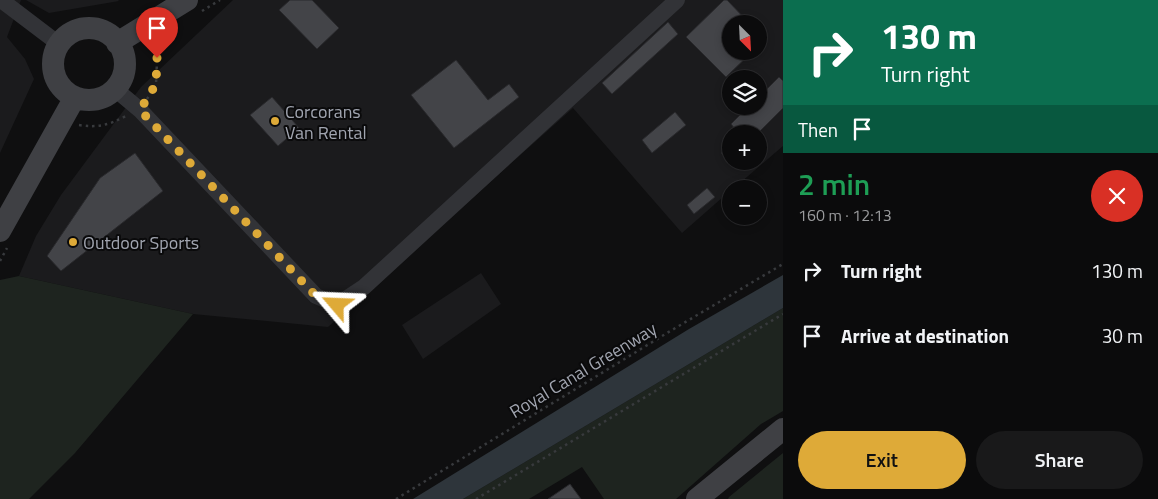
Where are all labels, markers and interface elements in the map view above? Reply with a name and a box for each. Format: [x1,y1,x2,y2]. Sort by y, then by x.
pin [136,7,178,58]
text: 130 m [881,9,977,63]
icon: arrive [143,14,171,42]
north arrow [722,15,768,60]
map controls [722,15,767,225]
icon: right [798,20,863,85]
text: Turn right [881,57,970,91]
button: layers [722,70,767,115]
place label: Corcorans Van Rental [285,98,367,146]
marker: Corcorans Van Rental [269,115,281,127]
text: Then [798,115,838,144]
icon: arrive [848,115,876,143]
button: + [722,125,767,170]
text: 2 min [798,161,870,207]
button: close [1091,170,1143,222]
button: − [722,180,767,225]
text: 160 m · 12:13 [798,203,892,227]
place label: Outdoor Sports [83,229,199,256]
marker: Outdoor Sports [67,236,79,248]
text: Turn right [841,256,922,285]
text: 130 m [1091,256,1143,285]
icon: right [798,257,826,285]
position arrow [310,278,362,330]
street label: Royal Canal Greenway [504,315,662,425]
text: Arrive at destination [841,321,1009,350]
text: 30 m [1102,321,1143,350]
icon: arrive [798,322,826,350]
button: Exit [798,431,966,489]
button: Share [976,431,1143,489]

